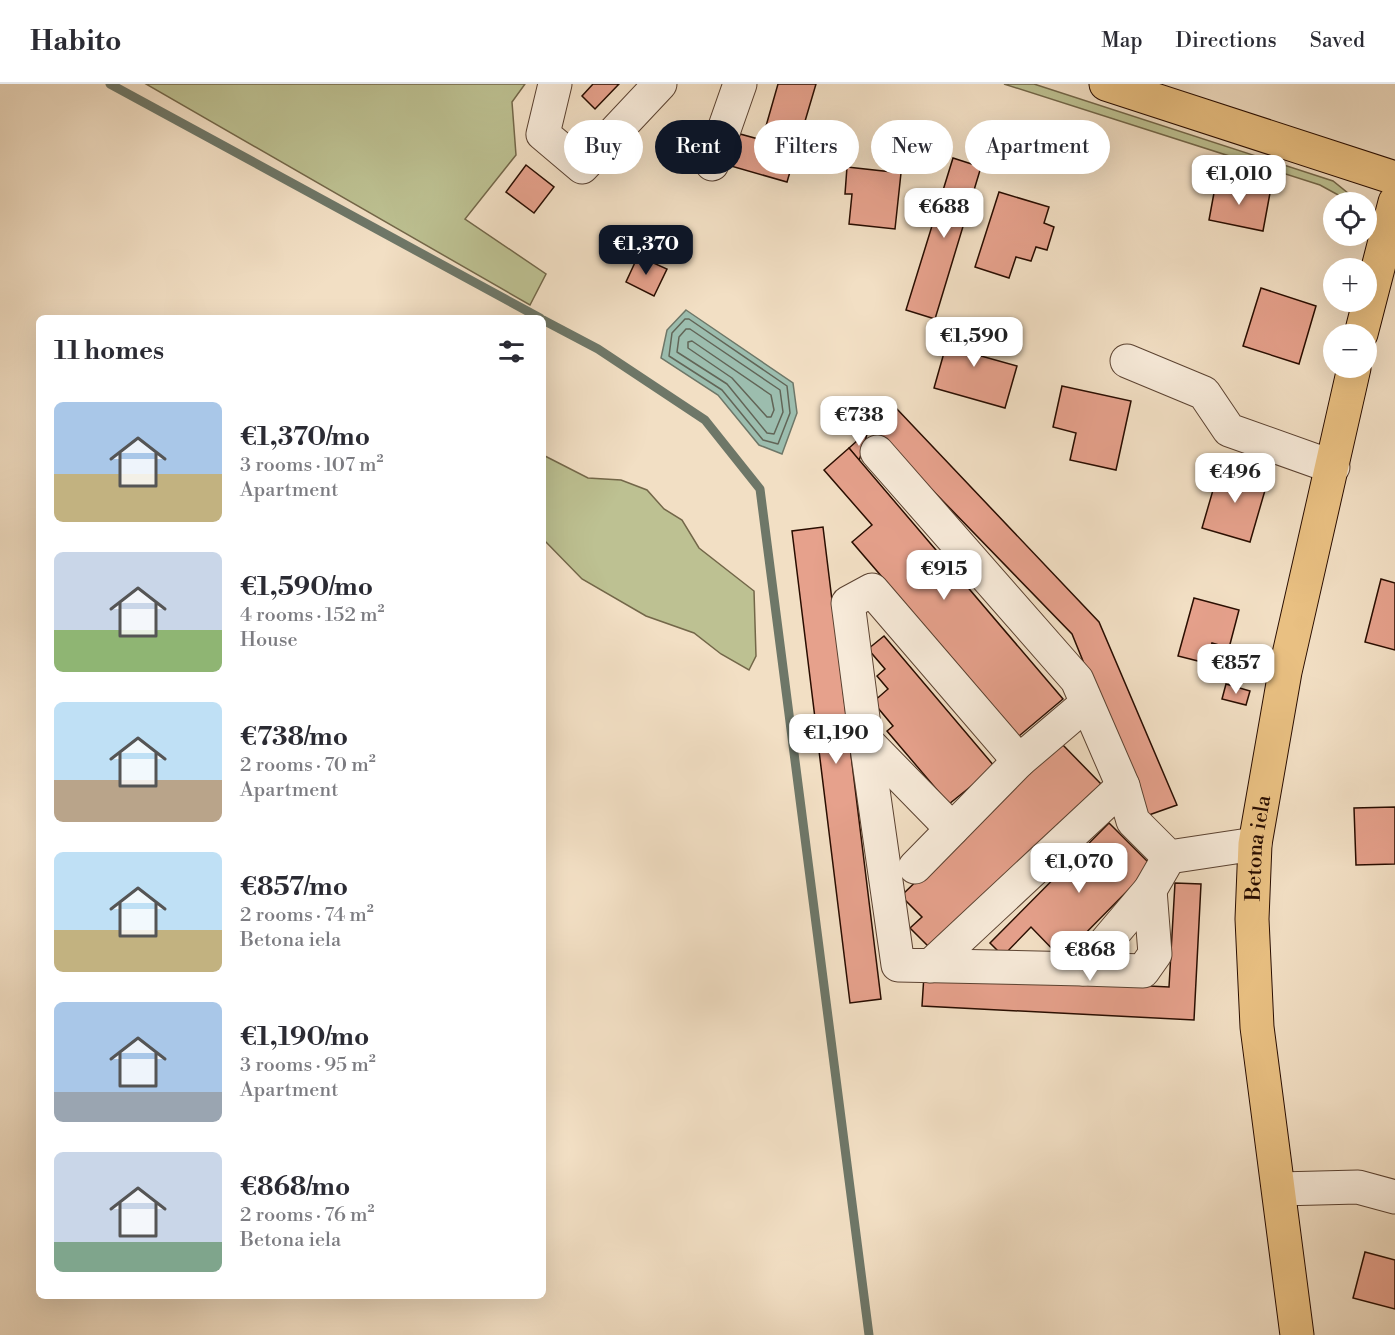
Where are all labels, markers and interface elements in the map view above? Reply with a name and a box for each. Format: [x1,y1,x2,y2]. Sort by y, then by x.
text: Habito [30,24,121,59]
text: Map [1101,28,1143,54]
text: Directions [1176,28,1277,54]
text: Saved [1310,28,1365,54]
chip: Buy [564,120,643,174]
chip: Rent [655,120,742,174]
chip: Filters [754,120,859,174]
chip: New [871,120,953,174]
chip: Apartment [965,120,1110,174]
pin: €1,010 [1190,155,1288,206]
text: €1,010 [1206,162,1272,187]
pin: €688 [908,188,980,239]
map controls [1323,192,1377,378]
button: locate [1323,192,1377,246]
text: €688 [918,195,970,220]
pin: €1,370 [597,225,695,276]
text: €1,370 [613,232,679,257]
button: + [1323,258,1377,312]
pin: €1,590 [925,317,1023,368]
text: €1,590 [940,324,1008,349]
button: − [1323,324,1377,378]
text: 11 homes [54,335,164,367]
icon: filters [495,335,528,368]
pin: €738 [823,396,895,447]
text: €738 [834,403,884,428]
text: €1,370/mo [240,421,370,453]
icon: home [102,426,174,498]
text: 3 rooms · 107 m² [240,453,384,478]
pin: €496 [1199,453,1271,504]
text: €496 [1209,460,1261,485]
text: Apartment [240,478,338,503]
pin: €915 [908,550,980,601]
text: €915 [921,557,967,582]
text: €1,590/mo [240,571,373,603]
icon: home [102,576,174,648]
text: 4 rooms · 152 m² [240,603,384,628]
text: House [240,628,298,653]
pin: €857 [1200,644,1272,695]
text: €857 [1211,651,1261,676]
pin: €1,190 [787,714,885,765]
text: €738/mo [240,721,348,753]
text: €1,190 [803,721,869,746]
icon: home [102,726,174,798]
text: 2 rooms · 70 m² [240,753,376,778]
text: Apartment [240,778,338,803]
street label: Betona iela [1241,793,1277,902]
pin: €1,070 [1030,843,1128,894]
text: €1,070 [1044,850,1114,875]
text: €857/mo [240,871,348,903]
icon: home [102,876,174,948]
text: 2 rooms · 74 m² [240,903,374,928]
text: Betona iela [240,928,341,953]
pin: €868 [1054,931,1126,982]
text: €868 [1064,938,1116,963]
text: €1,190/mo [240,1021,369,1053]
icon: home [102,1026,174,1098]
text: 3 rooms · 95 m² [240,1053,376,1078]
text: Apartment [240,1078,338,1103]
text: €868/mo [240,1171,350,1203]
icon: home [102,1176,174,1248]
text: 2 rooms · 76 m² [240,1203,374,1228]
text: Betona iela [240,1228,341,1253]

